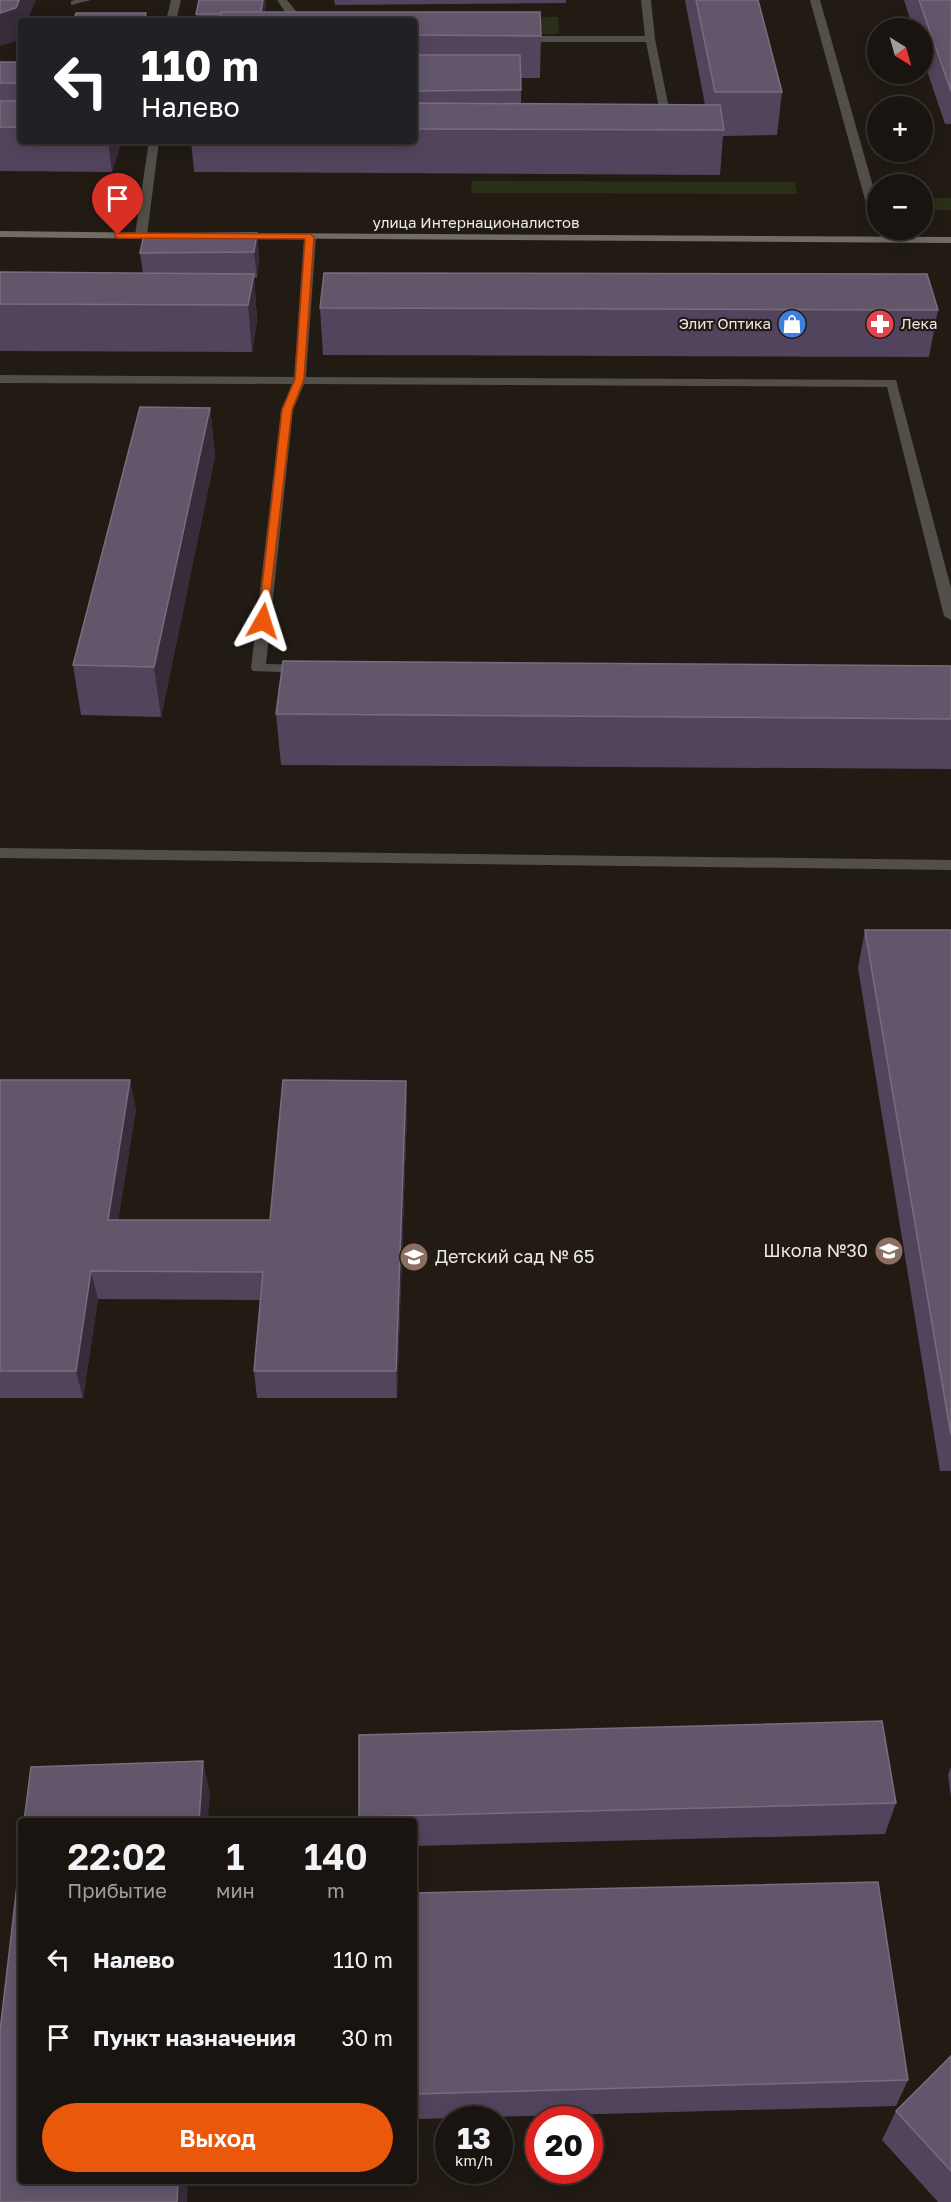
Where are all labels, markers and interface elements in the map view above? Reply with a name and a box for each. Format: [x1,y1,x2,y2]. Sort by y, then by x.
north arrow [867,18,933,84]
map controls [867,18,933,240]
text: 110 m [141,40,259,90]
icon: left [42,42,120,120]
text: Налево [141,91,240,123]
button: + [867,96,933,162]
pin [92,173,143,235]
button: − [867,174,933,240]
icon: arrive [101,182,134,215]
street label: улица Интернационалистов [373,213,579,231]
shop icon: Элит Оптика [776,308,808,340]
pharmacy icon: Лека [864,308,896,340]
place label: Элит Оптика [679,314,771,332]
place label: Лека [901,314,937,332]
position arrow [231,589,295,653]
school or university icon: Школа №30 [873,1235,905,1267]
place label: Школа №30 [763,1239,868,1261]
school or university icon: Детский сад № 65 [398,1241,430,1273]
place label: Детский сад № 65 [435,1245,594,1267]
text: 22:02 [68,1835,166,1878]
text: 1 [226,1835,245,1878]
text: 140 [304,1835,368,1878]
text: Прибытие [67,1878,167,1902]
text: мин [216,1878,255,1902]
text: m [327,1878,345,1902]
icon: left [42,1943,75,1976]
text: Налево [93,1946,175,1973]
text: 110 m [333,1946,393,1973]
icon: arrive [42,2021,75,2054]
text: Пункт назначения [93,2024,296,2051]
text: 30 m [342,2024,393,2051]
button: Выход [42,2103,393,2172]
speed limit sign: 20 [525,2106,603,2184]
text: 13 [457,2120,491,2156]
text: km/h [455,2151,493,2169]

